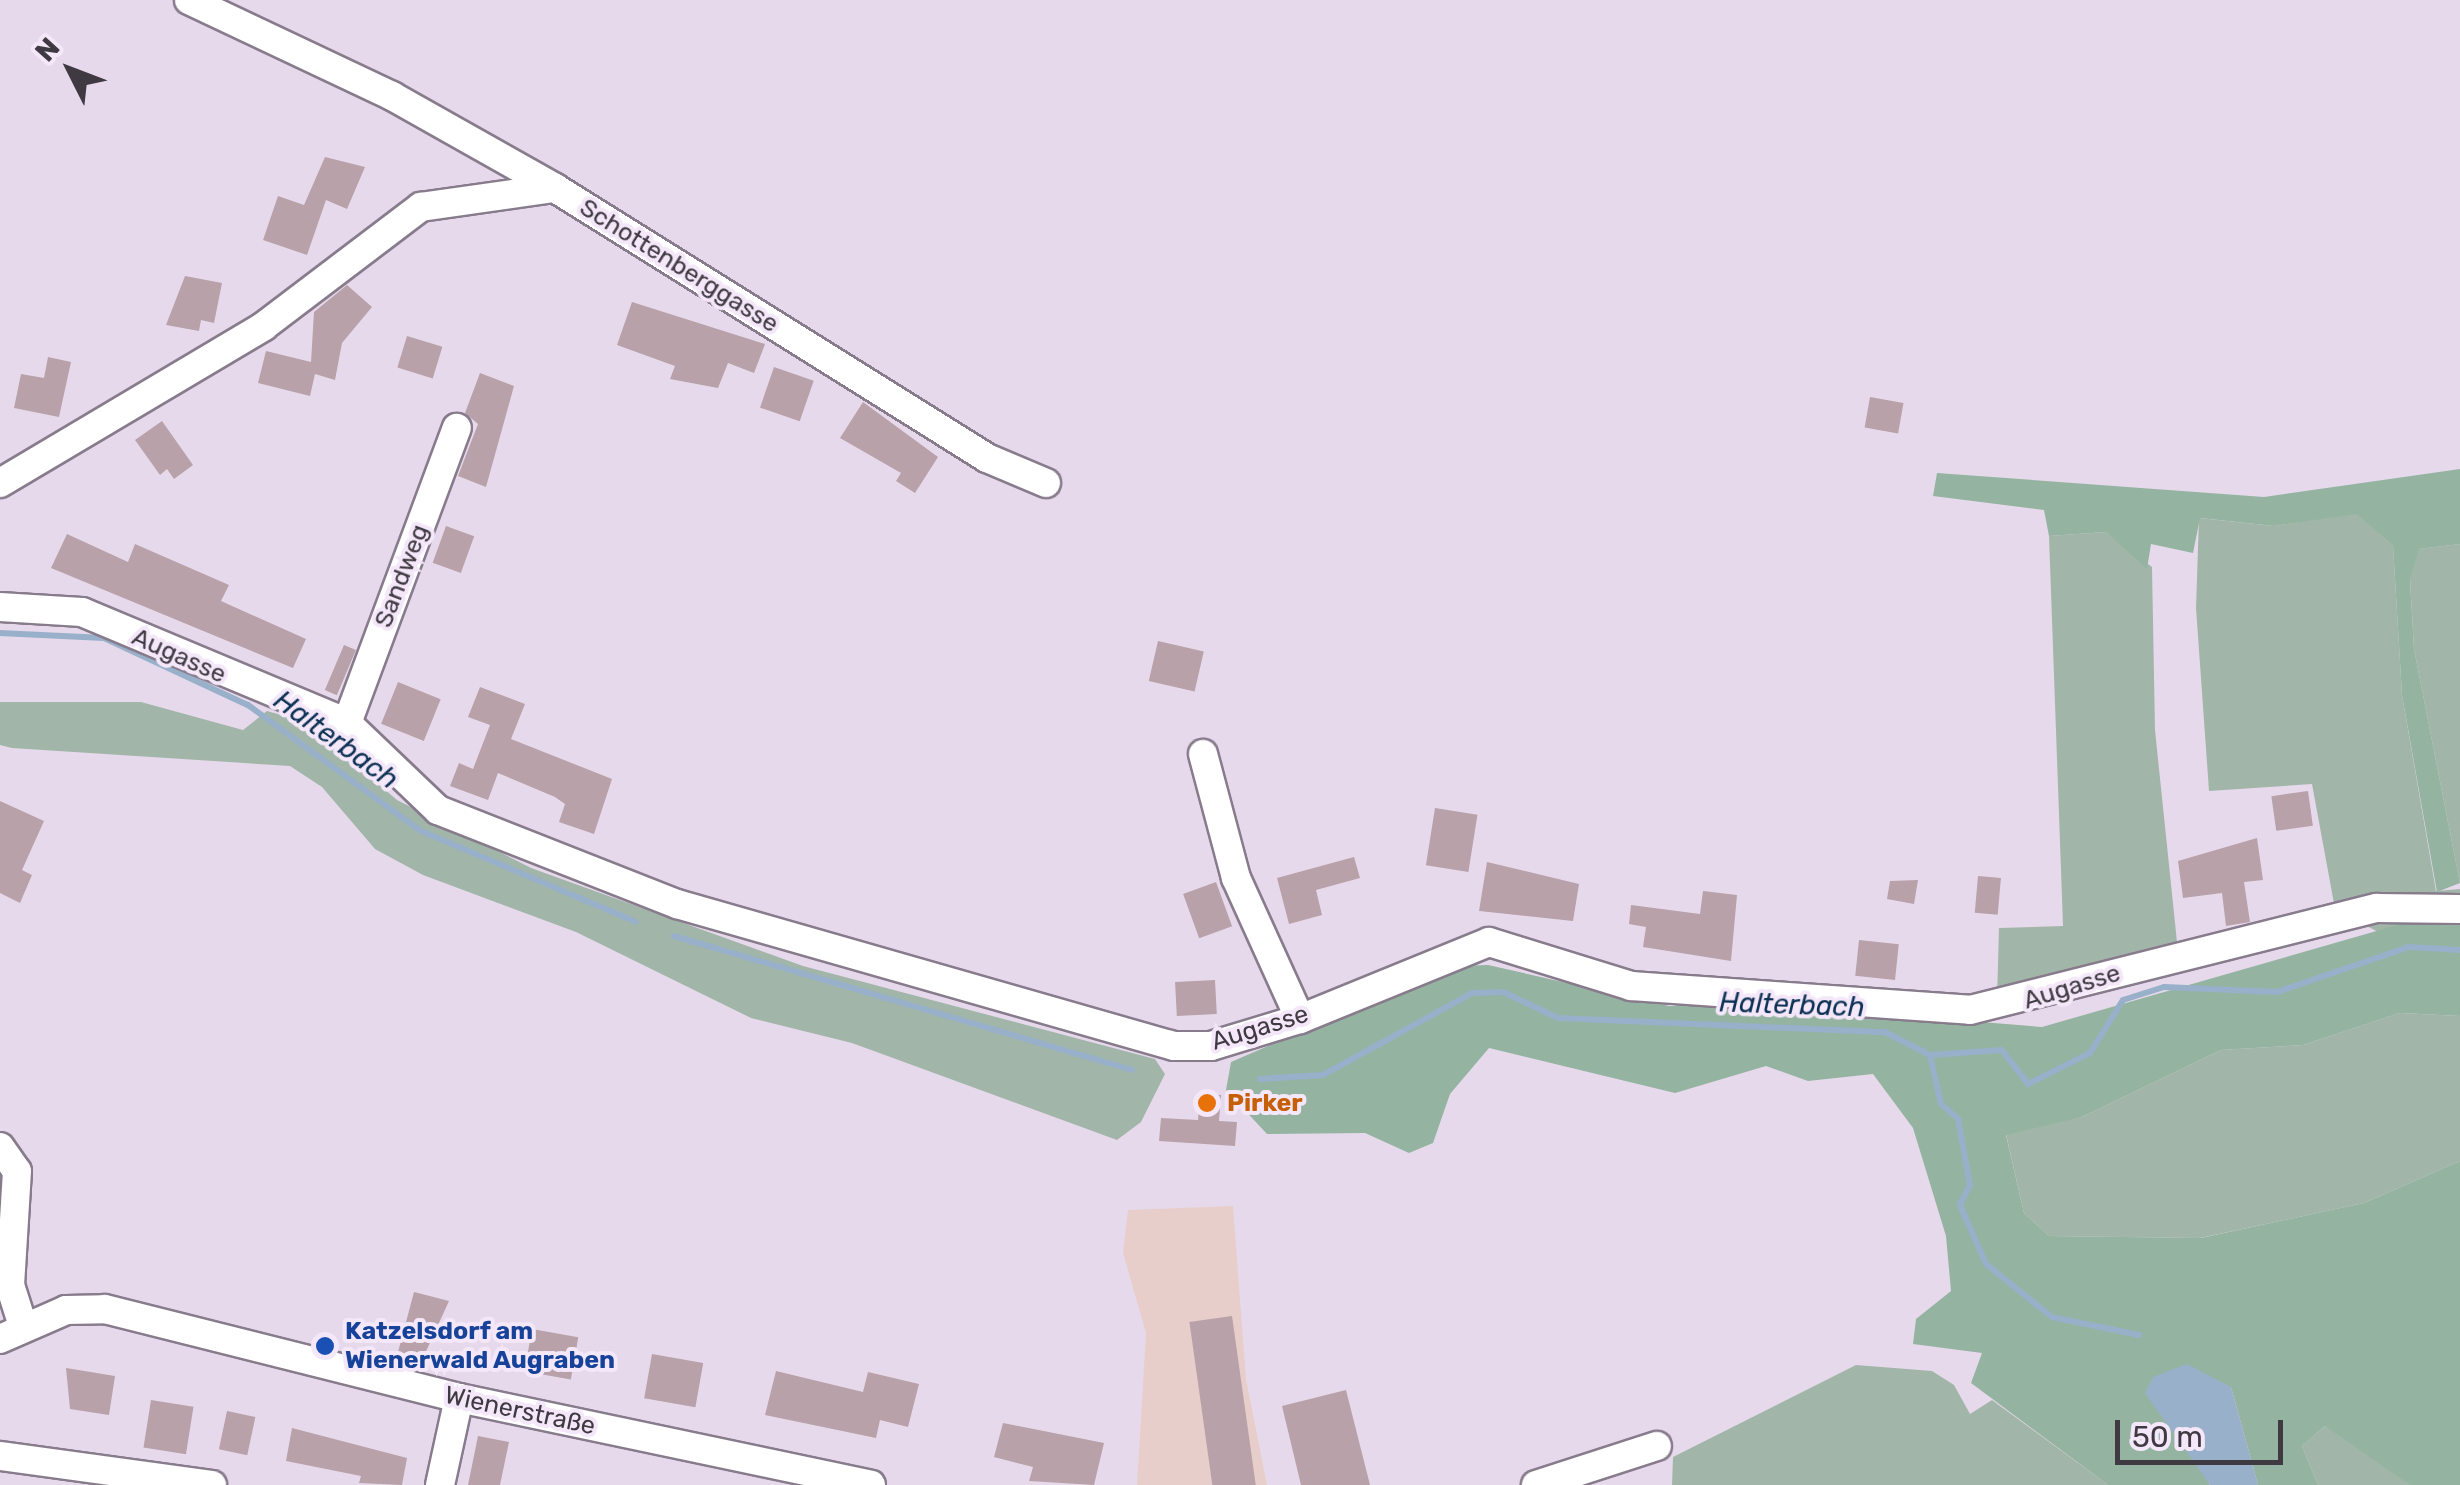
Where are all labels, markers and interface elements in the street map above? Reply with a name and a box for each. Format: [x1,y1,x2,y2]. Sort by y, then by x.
north arrow [20,20,120,120]
text: N [28,31,66,68]
street label: Schottenberggasse [574,193,784,339]
street label: Sandweg [369,520,435,632]
street label: Augasse [127,622,231,690]
water label: Halterbach [267,684,405,796]
street label: Augasse [2020,958,2124,1016]
water label: Halterbach [1719,986,1865,1024]
street label: Augasse [1208,999,1312,1057]
place label: Pirker [1227,1088,1303,1118]
marker: Pirker [1196,1092,1218,1114]
place label: Katzelsdorf am Wienerwald Augraben [345,1317,616,1376]
marker: Katzelsdorf am Wienerwald Augraben [314,1335,336,1357]
street label: Wienerstraße [442,1380,598,1442]
scale bar [2120,1400,2288,1462]
text: 50 m [2132,1419,2203,1455]

